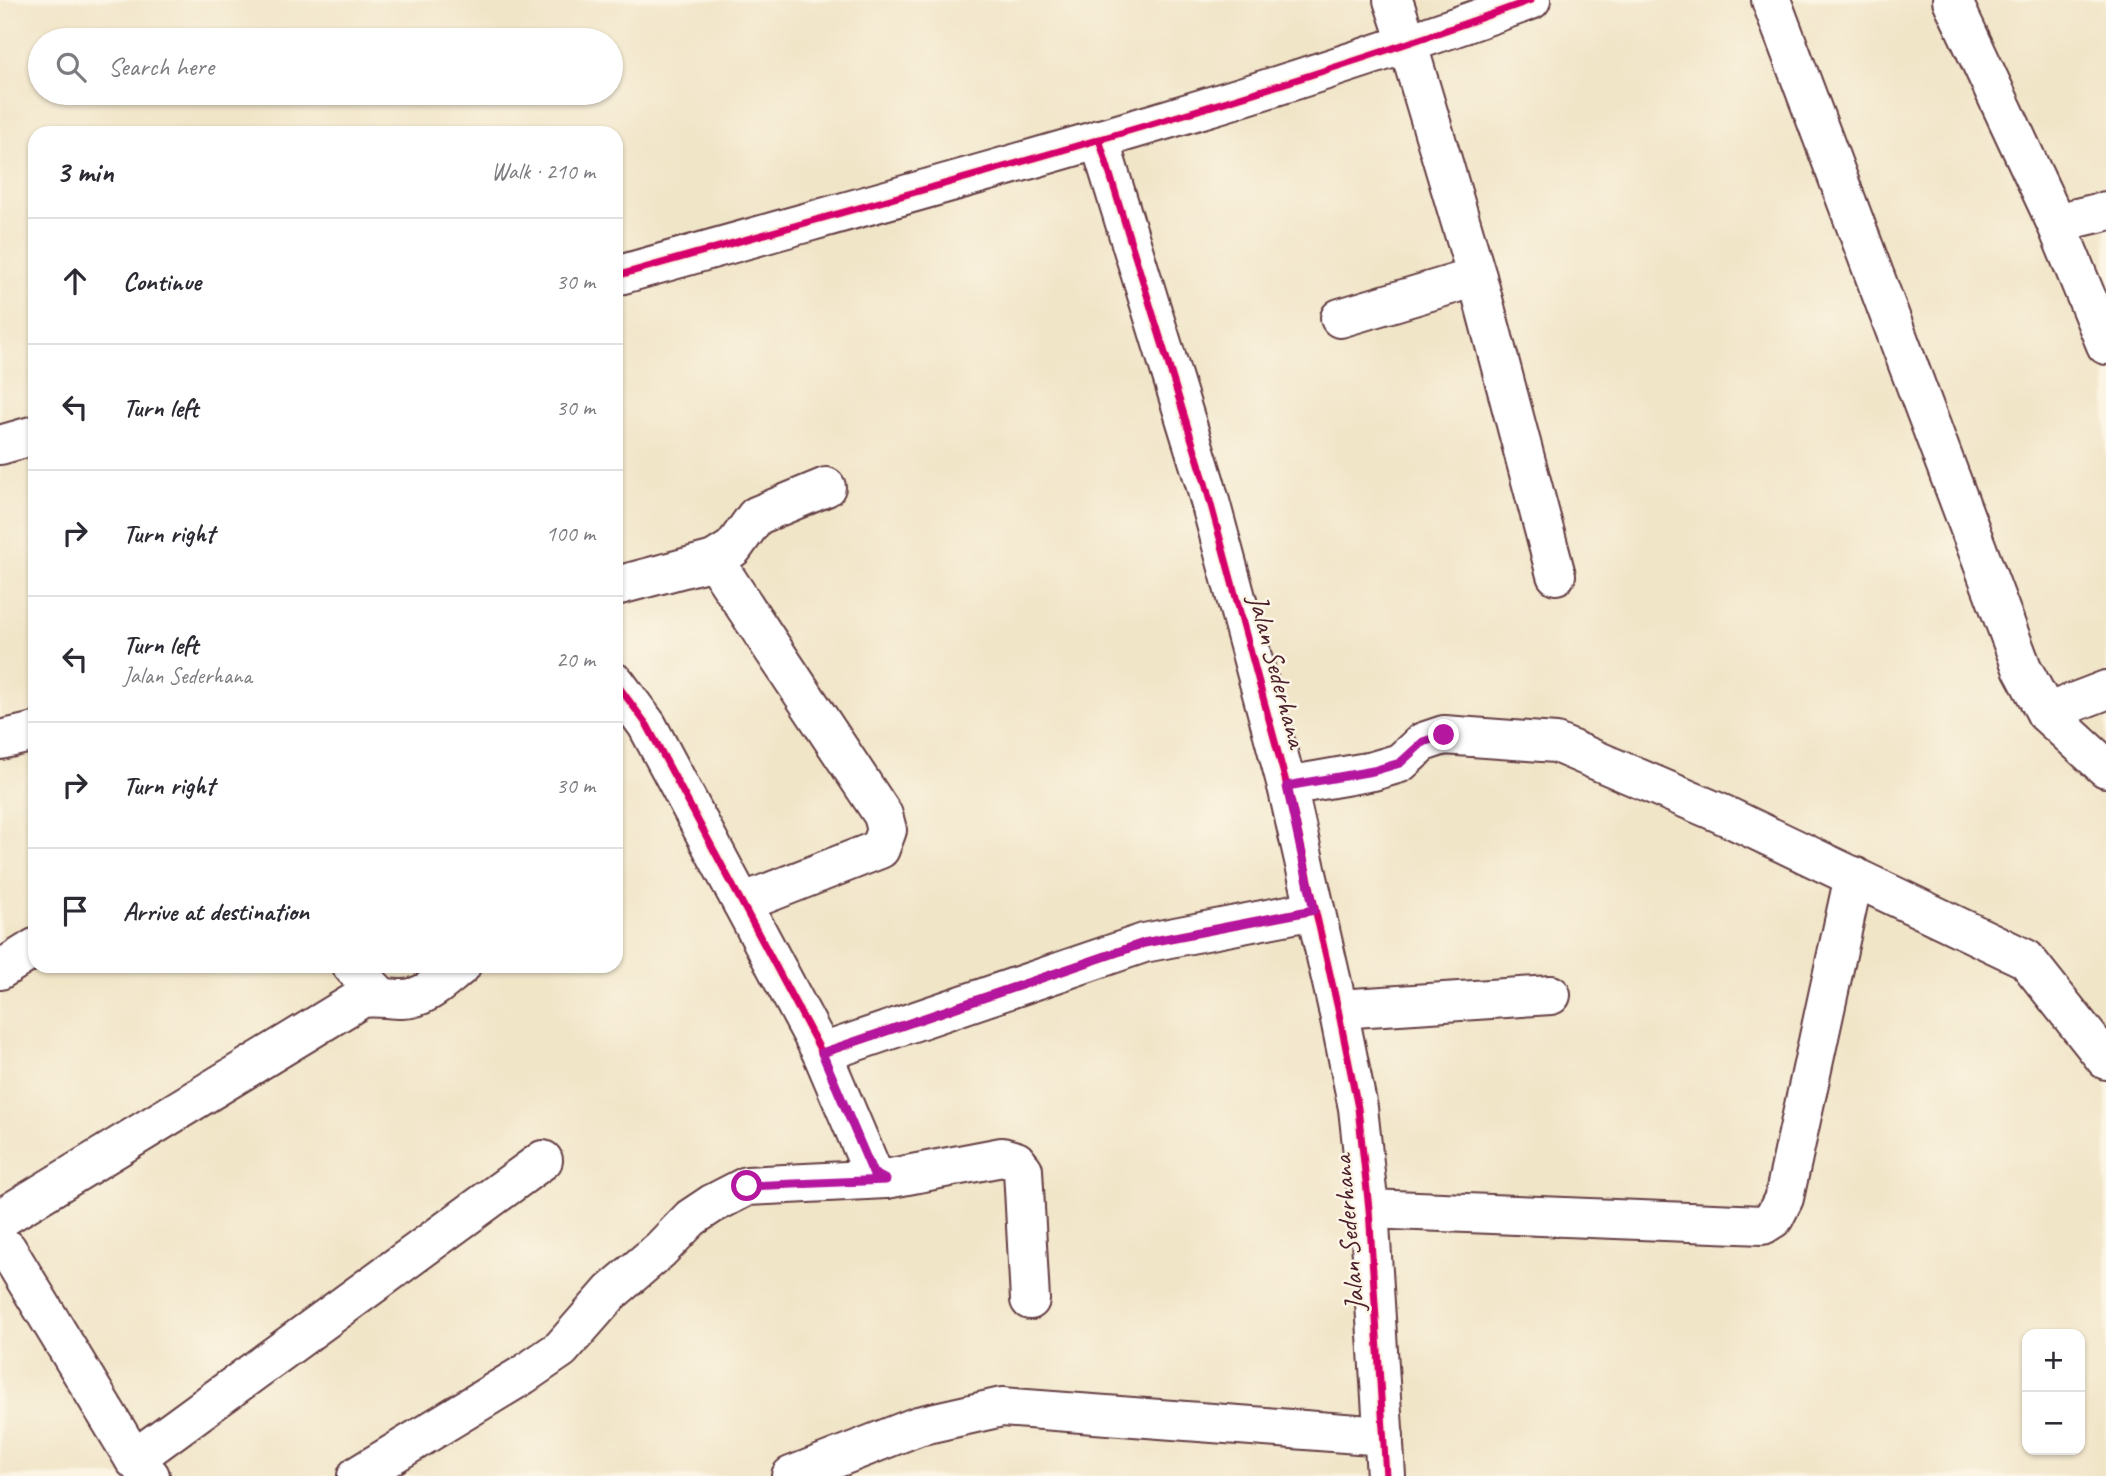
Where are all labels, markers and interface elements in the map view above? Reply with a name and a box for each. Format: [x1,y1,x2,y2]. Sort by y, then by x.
search box [28,28,623,105]
icon: search [52,48,90,86]
text: Search here [108,50,214,83]
text: 3 min [56,153,113,191]
text: Walk · 210 m [491,157,595,186]
icon: ahead [56,262,94,300]
text: Continue [123,265,201,298]
text: 30 m [556,267,595,296]
icon: left [56,388,94,426]
text: Turn left [123,391,198,424]
text: 30 m [556,393,595,422]
icon: right [56,514,94,552]
text: Turn right [123,517,214,550]
text: 100 m [546,519,595,548]
street label: Jalan Sederhana [1240,589,1316,754]
text: Turn left [123,628,198,661]
icon: left [56,640,94,678]
text: 20 m [556,645,595,674]
text: Jalan Sederhana [123,661,252,690]
route end [1428,719,1459,750]
icon: right [56,766,94,804]
text: Turn right [123,769,214,802]
text: 30 m [556,771,595,800]
icon: arrive [56,892,94,930]
text: Arrive at destination [123,895,309,928]
street label: Jalan Sederhana [1324,1151,1372,1315]
route start [731,1170,762,1201]
map controls [2022,1329,2085,1455]
button: + [2022,1329,2085,1392]
button: − [2022,1392,2085,1455]

